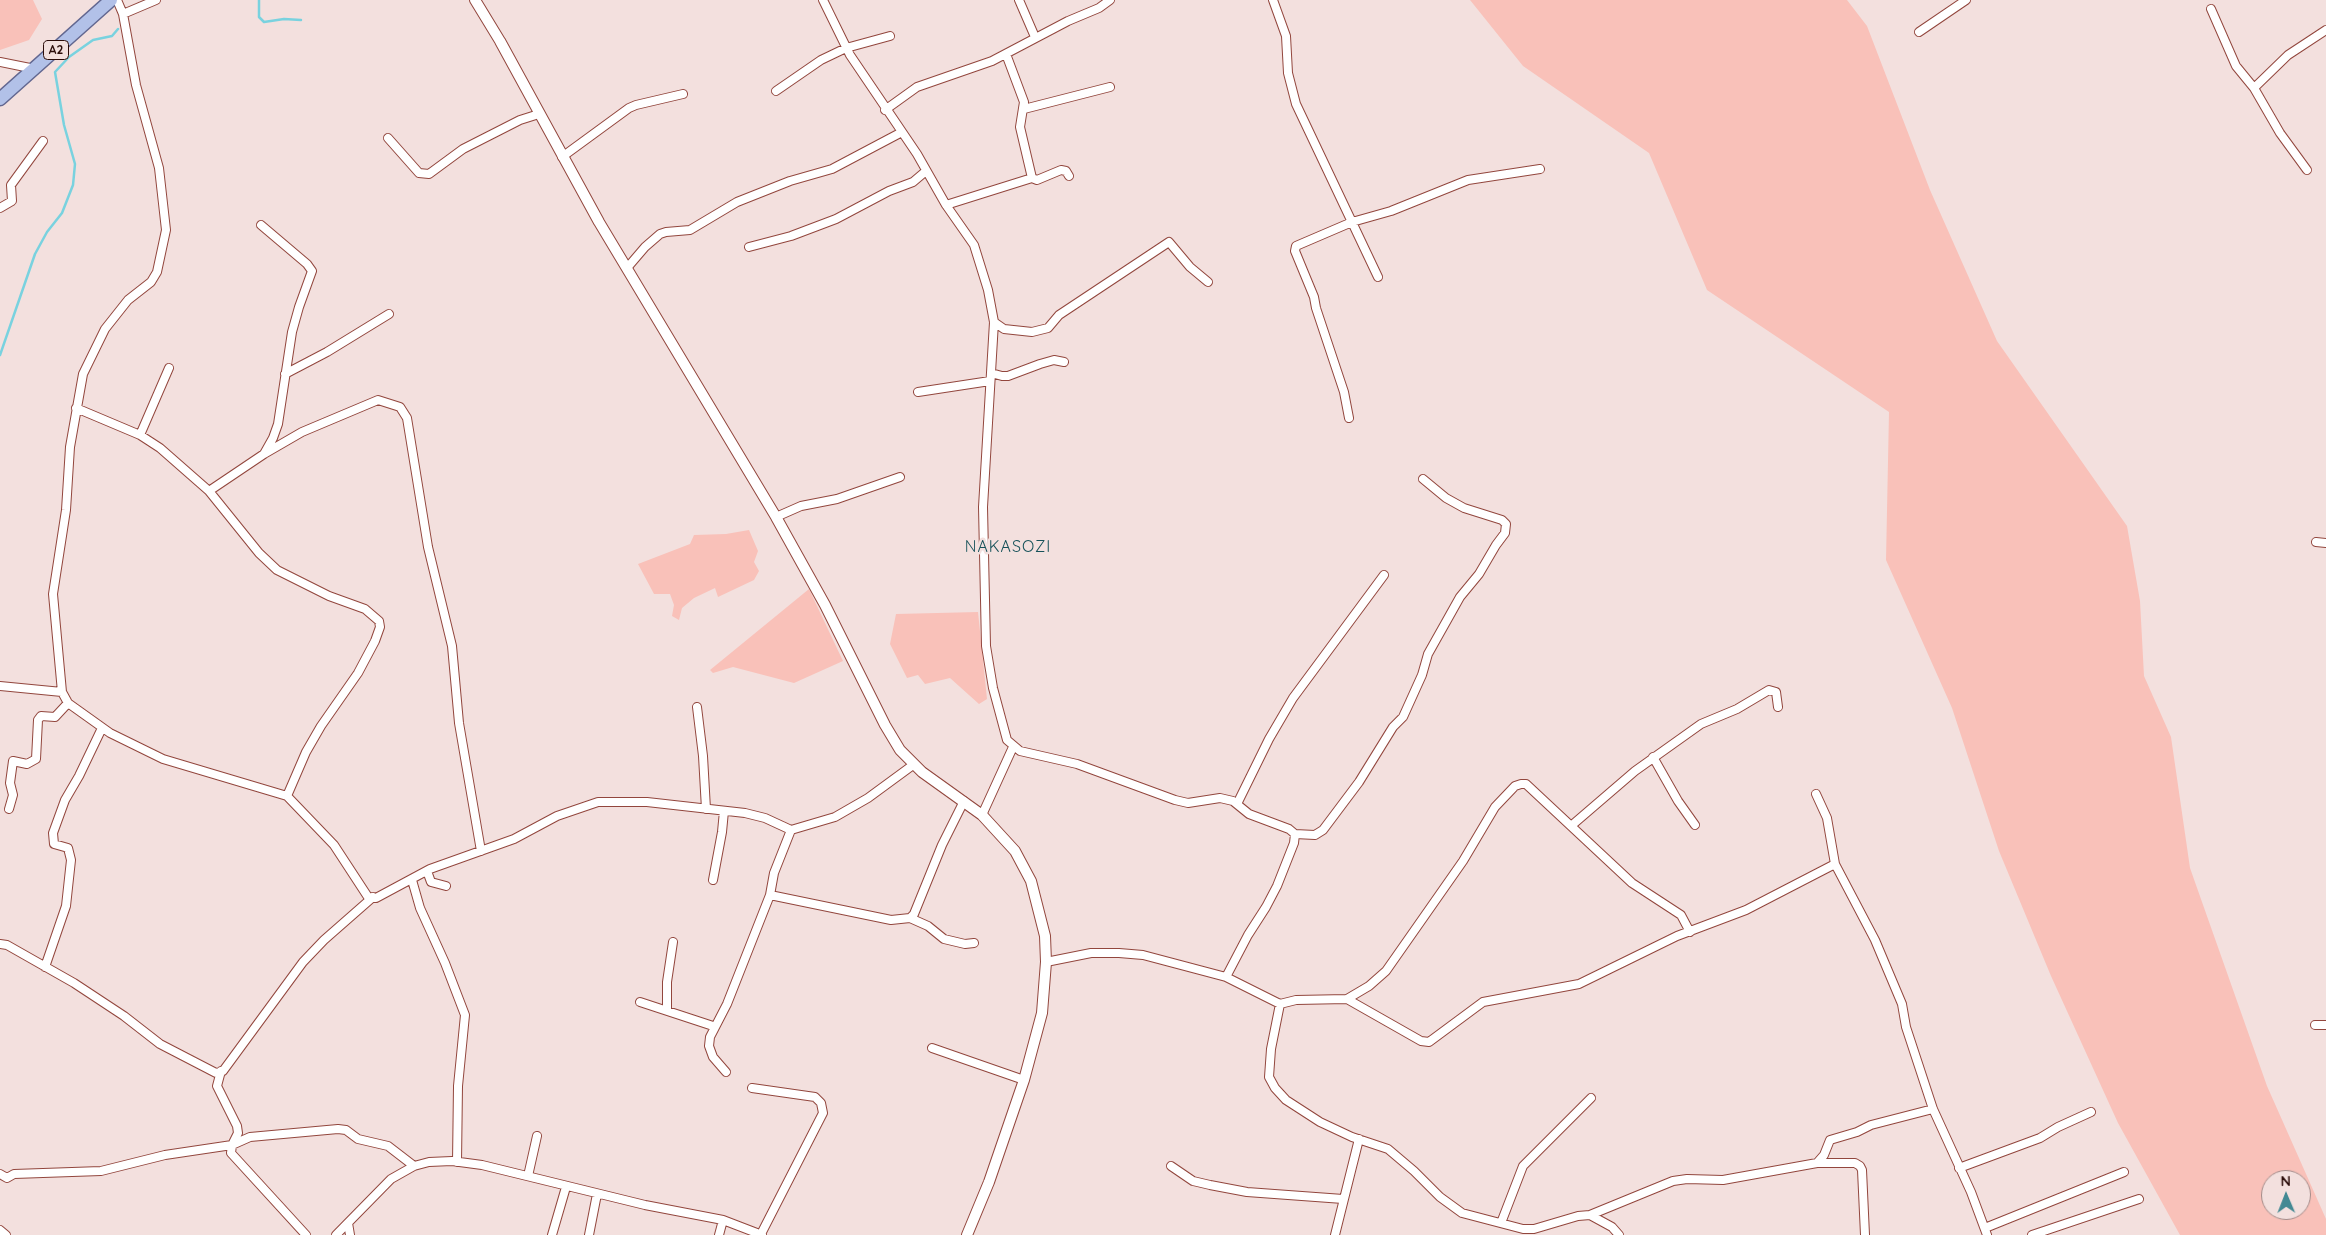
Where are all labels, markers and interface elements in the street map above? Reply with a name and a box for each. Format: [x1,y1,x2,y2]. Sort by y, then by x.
road number: A2 [44,40,68,60]
district label: NAKASOZI [964,537,1052,557]
north arrow [2261,1170,2311,1220]
text: N [2280,1172,2291,1190]

